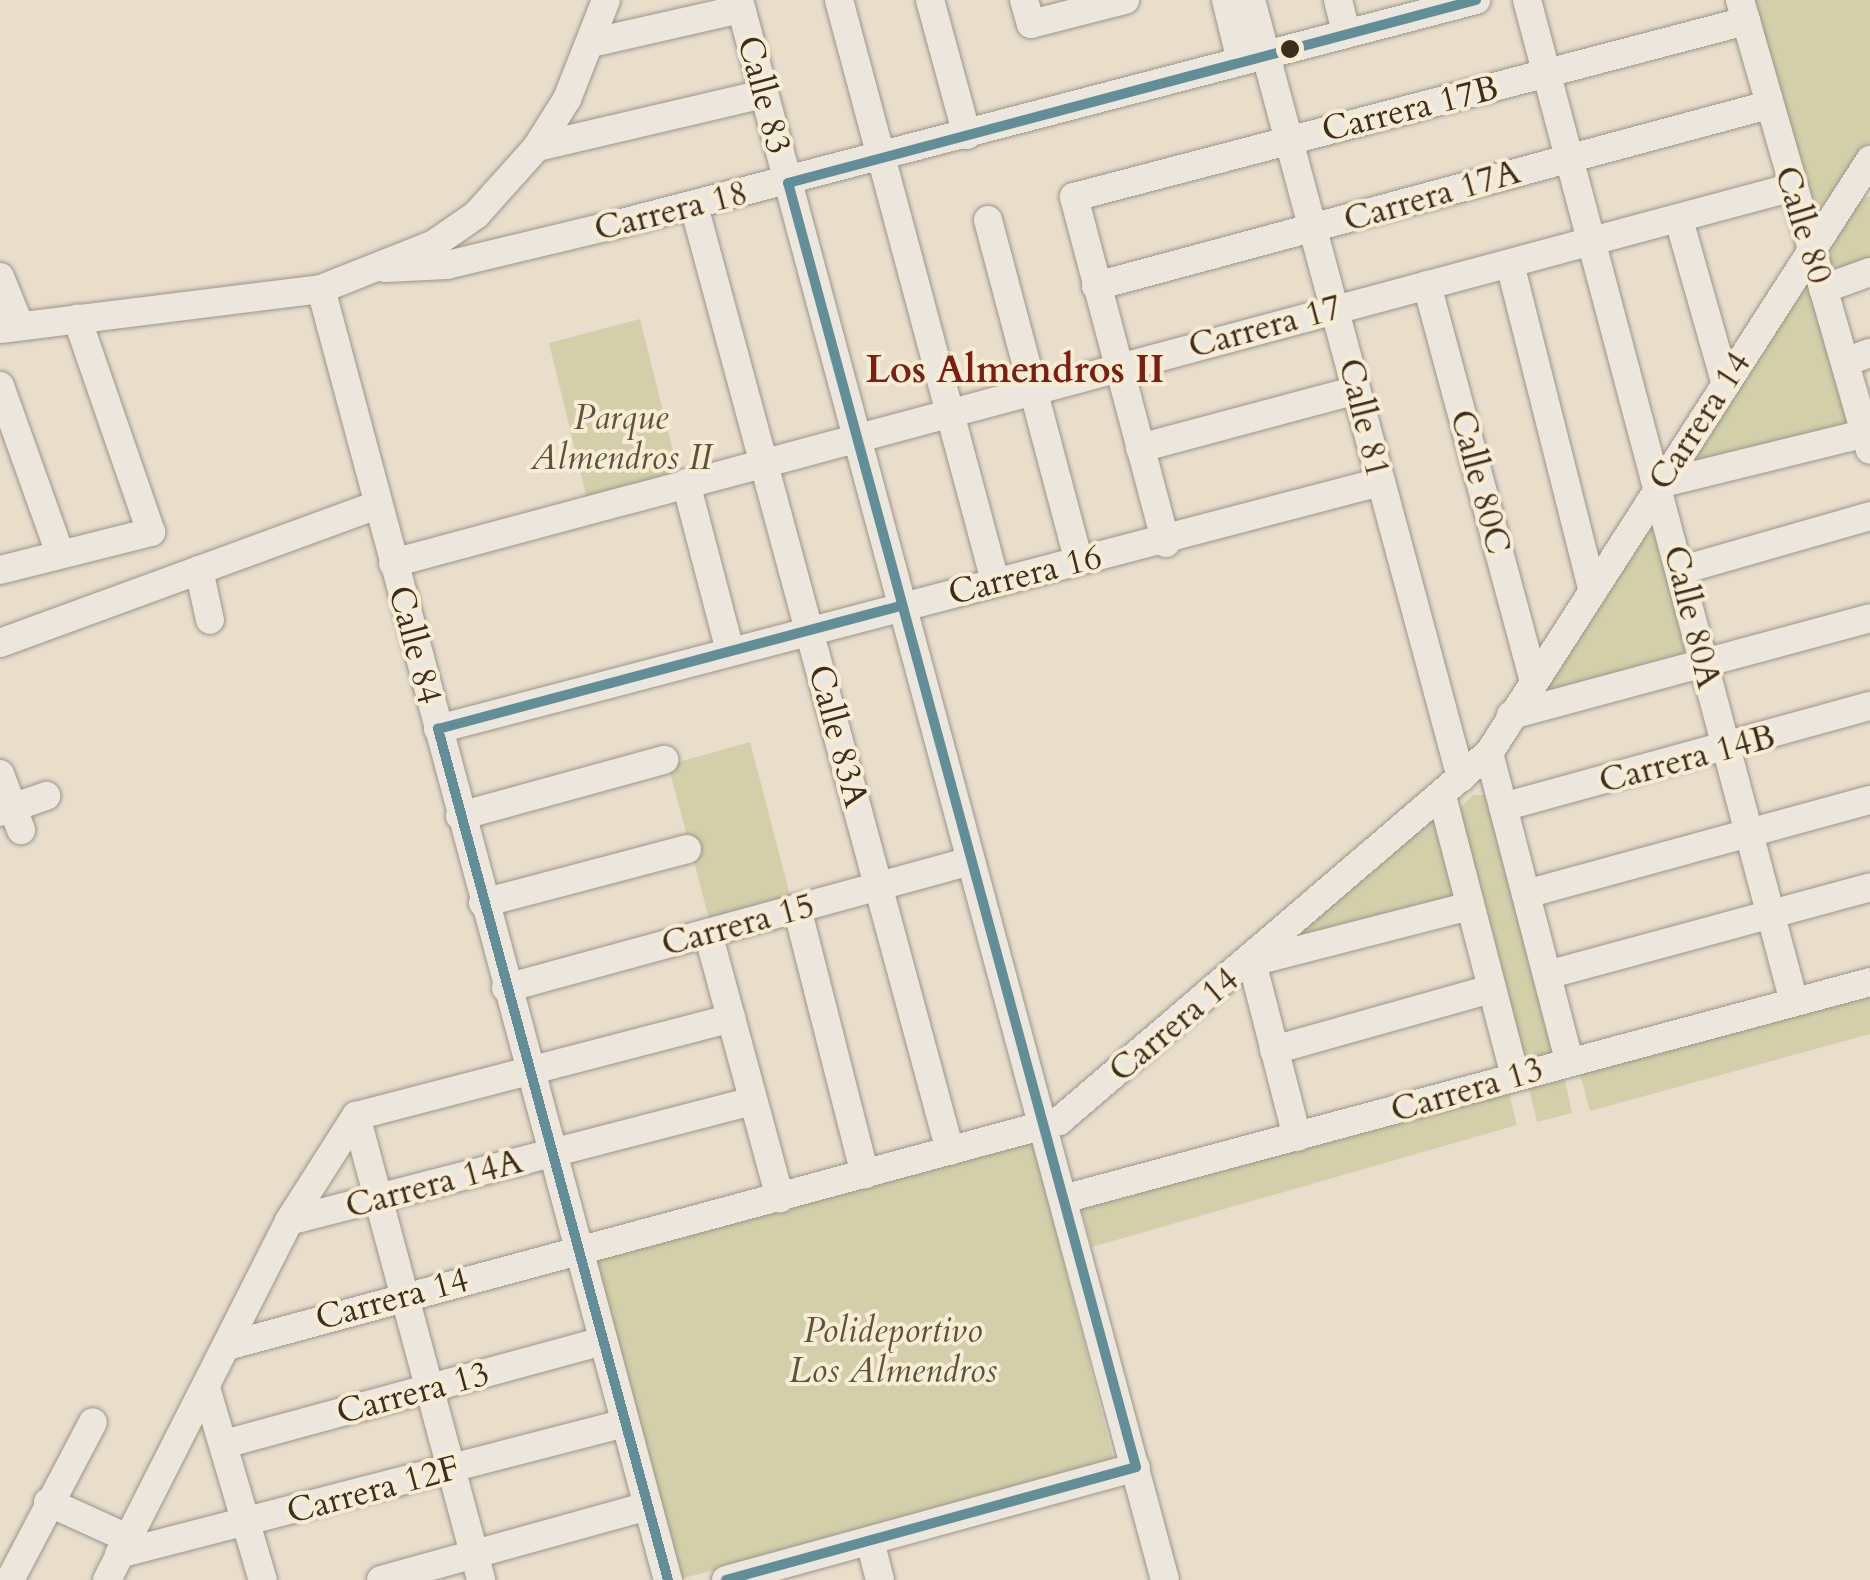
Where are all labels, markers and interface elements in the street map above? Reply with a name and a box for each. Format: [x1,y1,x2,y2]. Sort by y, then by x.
street label: Calle 83 [728,31,800,159]
unlabelled marker [1280,39,1300,59]
street label: Carrera 17B [1317,67,1503,151]
street label: Carrera 17A [1339,151,1525,241]
street label: Calle 80 [1765,161,1841,289]
street label: Carrera 18 [590,172,752,250]
street label: Carrera 17 [1184,286,1346,368]
street label: Carrera 14 [1640,344,1760,498]
district label: Los Almendros II [866,348,1164,394]
street label: Calle 81 [1329,354,1399,482]
park label: Parque Almendros II [531,397,711,479]
street label: Calle 80C [1441,405,1519,559]
street label: Carrera 16 [944,536,1106,614]
street label: Calle 80A [1654,541,1730,693]
street label: Calle 84 [379,581,451,709]
street label: Calle 83A [799,660,877,812]
street label: Carrera 14B [1595,715,1779,803]
street label: Carrera 15 [657,884,819,966]
street label: Carrera 14 [1101,959,1247,1091]
street label: Carrera 13 [1386,1048,1548,1132]
street label: Carrera 14A [341,1140,527,1228]
street label: Carrera 14 [311,1258,473,1340]
park label: Polideportivo Los Almendros [789,1310,997,1392]
street label: Carrera 13 [332,1352,494,1434]
street label: Carrera 12F [282,1447,464,1533]

